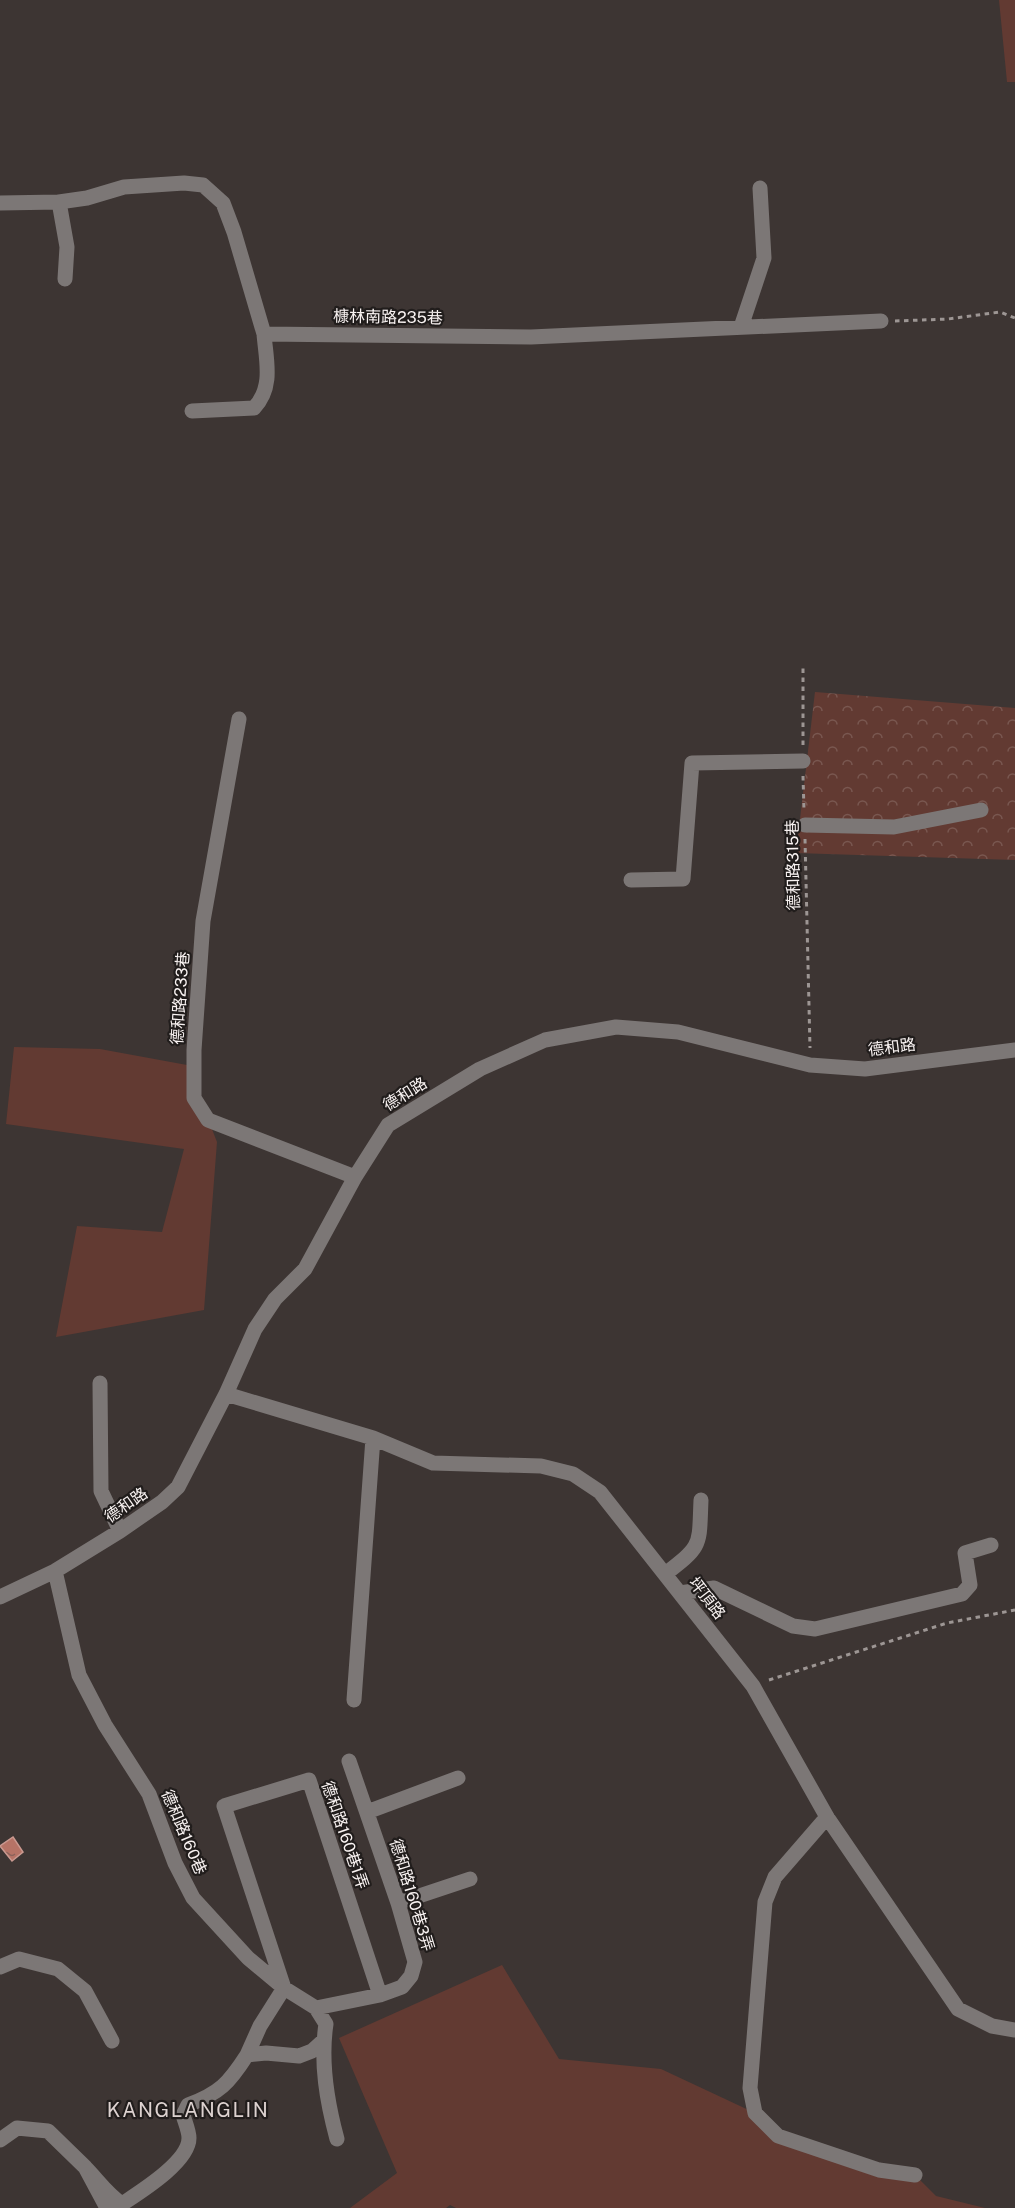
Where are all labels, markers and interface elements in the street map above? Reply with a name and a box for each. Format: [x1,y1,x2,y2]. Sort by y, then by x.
street label: 槺林南路235巷 [333,307,443,327]
street label: 德和路315巷 [783,819,803,911]
street label: 德和路233巷 [167,951,193,1045]
street label: 德和路 [867,1035,917,1059]
street label: 德和路 [380,1073,430,1115]
street label: 德和路 [101,1483,151,1527]
street label: 坪頂路 [685,1573,729,1623]
street label: 德和路160巷1弄 [318,1779,372,1891]
street label: 德和路160巷 [158,1787,210,1877]
street label: 德和路160巷3弄 [386,1837,438,1953]
district label: KANGLANGLIN [107,2098,269,2122]

